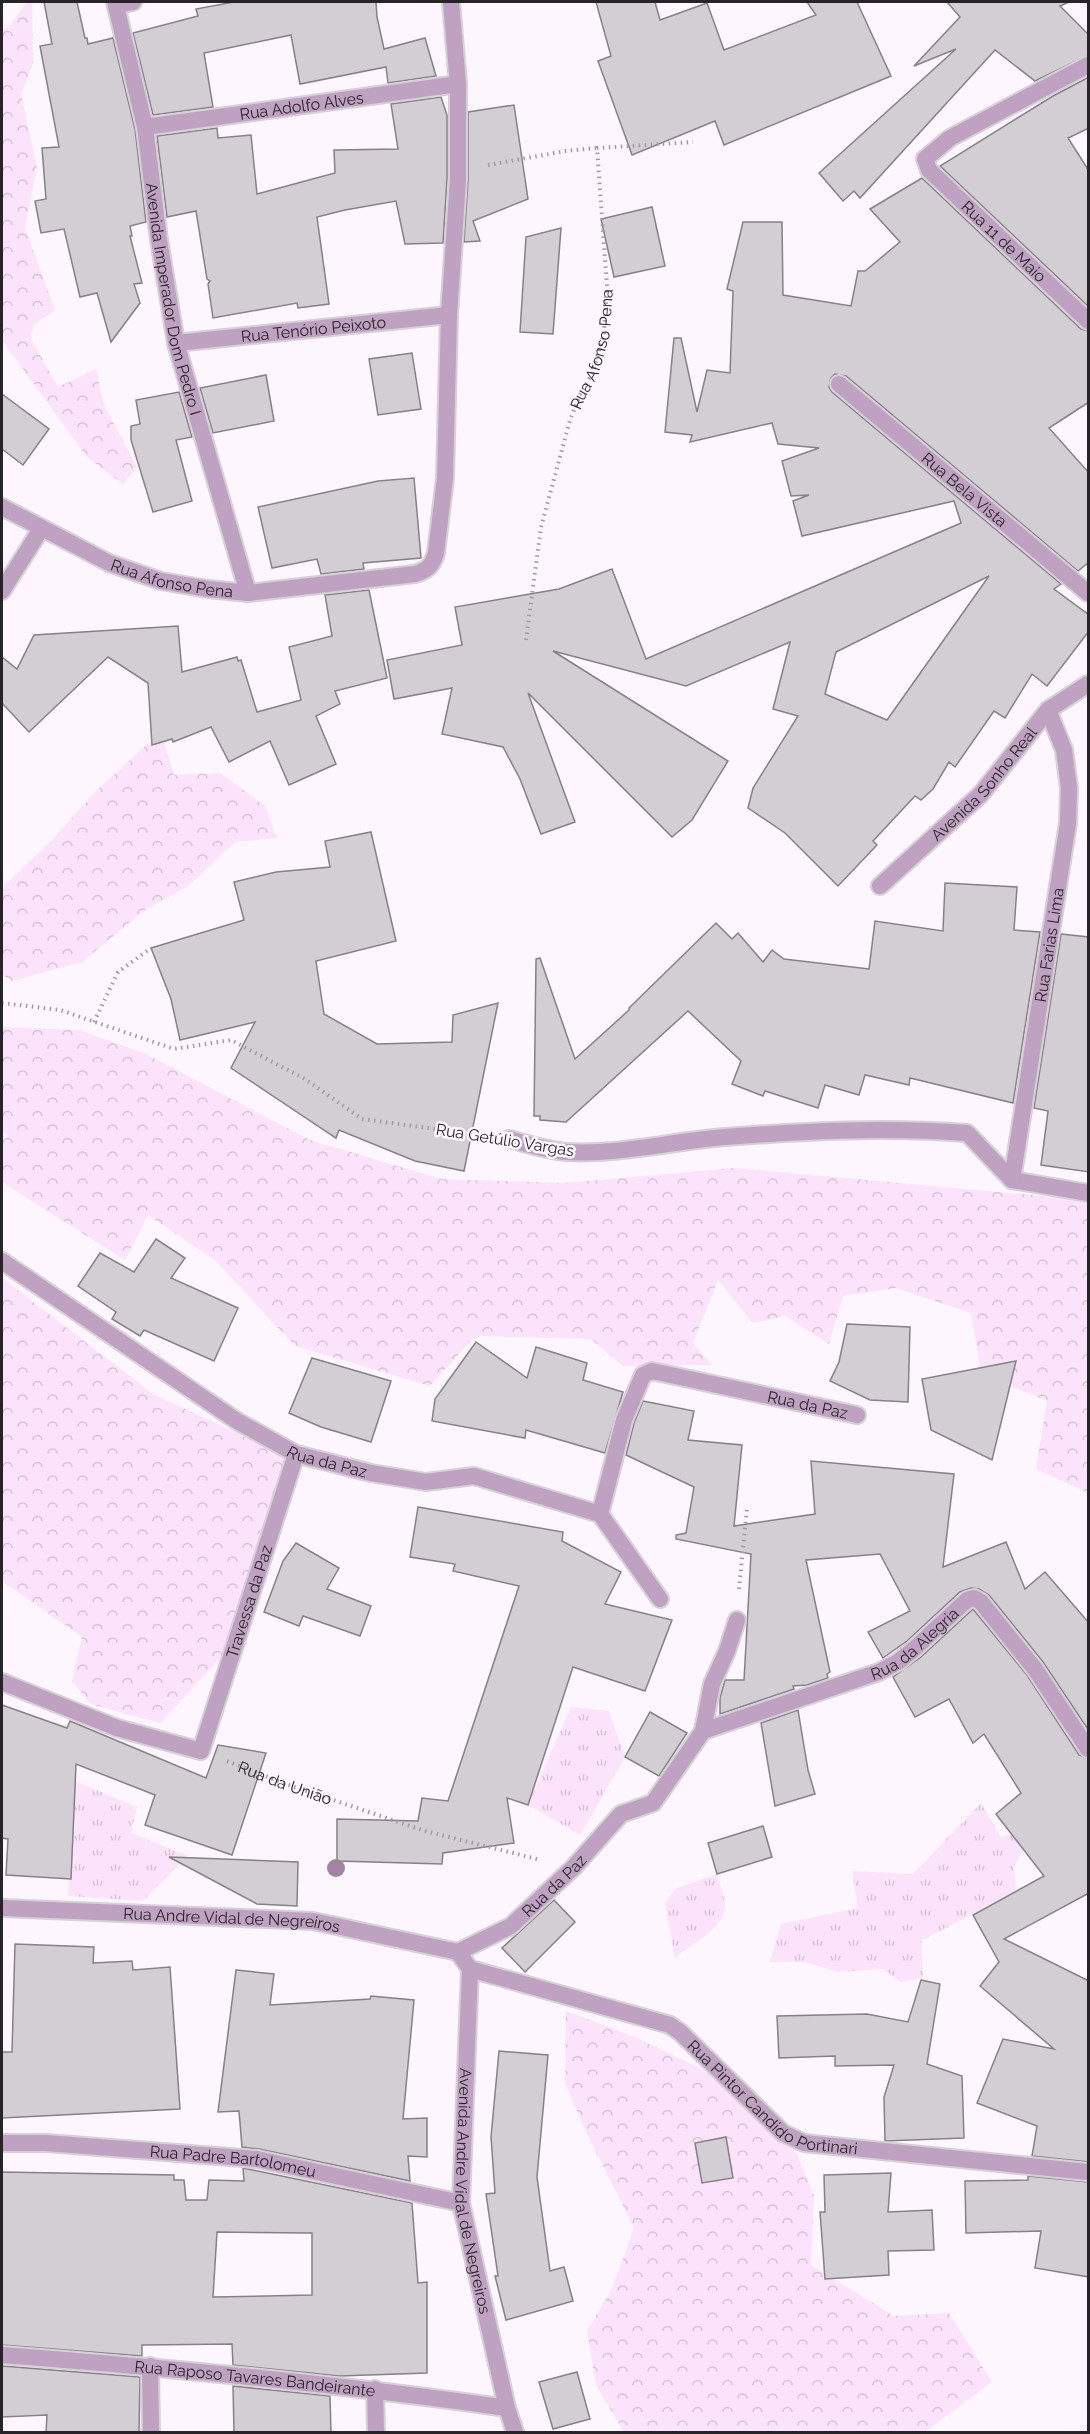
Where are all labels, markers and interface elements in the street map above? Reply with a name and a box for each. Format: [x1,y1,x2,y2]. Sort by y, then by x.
street label: Rua Adolfo Alves [238,88,365,123]
street label: Avenida Imperador Dom Pedro I [142,182,206,417]
street label: Rua 11 de Maio [958,197,1050,286]
street label: Rua Afonso Pena [566,289,616,412]
street label: Rua Tenório Peixoto [240,312,387,346]
street label: Rua Bela Vista [918,448,1011,531]
street label: Rua Afonso Pena [108,555,234,601]
street label: Avenida Sonho Real [927,722,1041,844]
street label: Rua Farias Lima [1031,886,1067,1004]
street label: Rua Getúlio Vargas [435,1120,576,1160]
street label: Rua da Paz [766,1387,850,1422]
street label: Rua da Paz [284,1441,369,1481]
street label: Travessa da Paz [222,1542,276,1660]
street label: Rua da Alegria [868,1603,962,1684]
street label: Rua da União [235,1757,334,1808]
street label: Rua da Paz [518,1850,590,1921]
street label: Rua Andre Vidal de Negreiros [123,1904,342,1936]
street label: Rua Pintor Candido Portinari [684,2036,859,2158]
street label: Avenida Andre Vidal de Negreiros [451,2068,495,2316]
street label: Rua Padre Bartolomeu [149,2141,318,2181]
street label: Rua Raposo Tavares Bandeirante [134,2356,376,2400]

